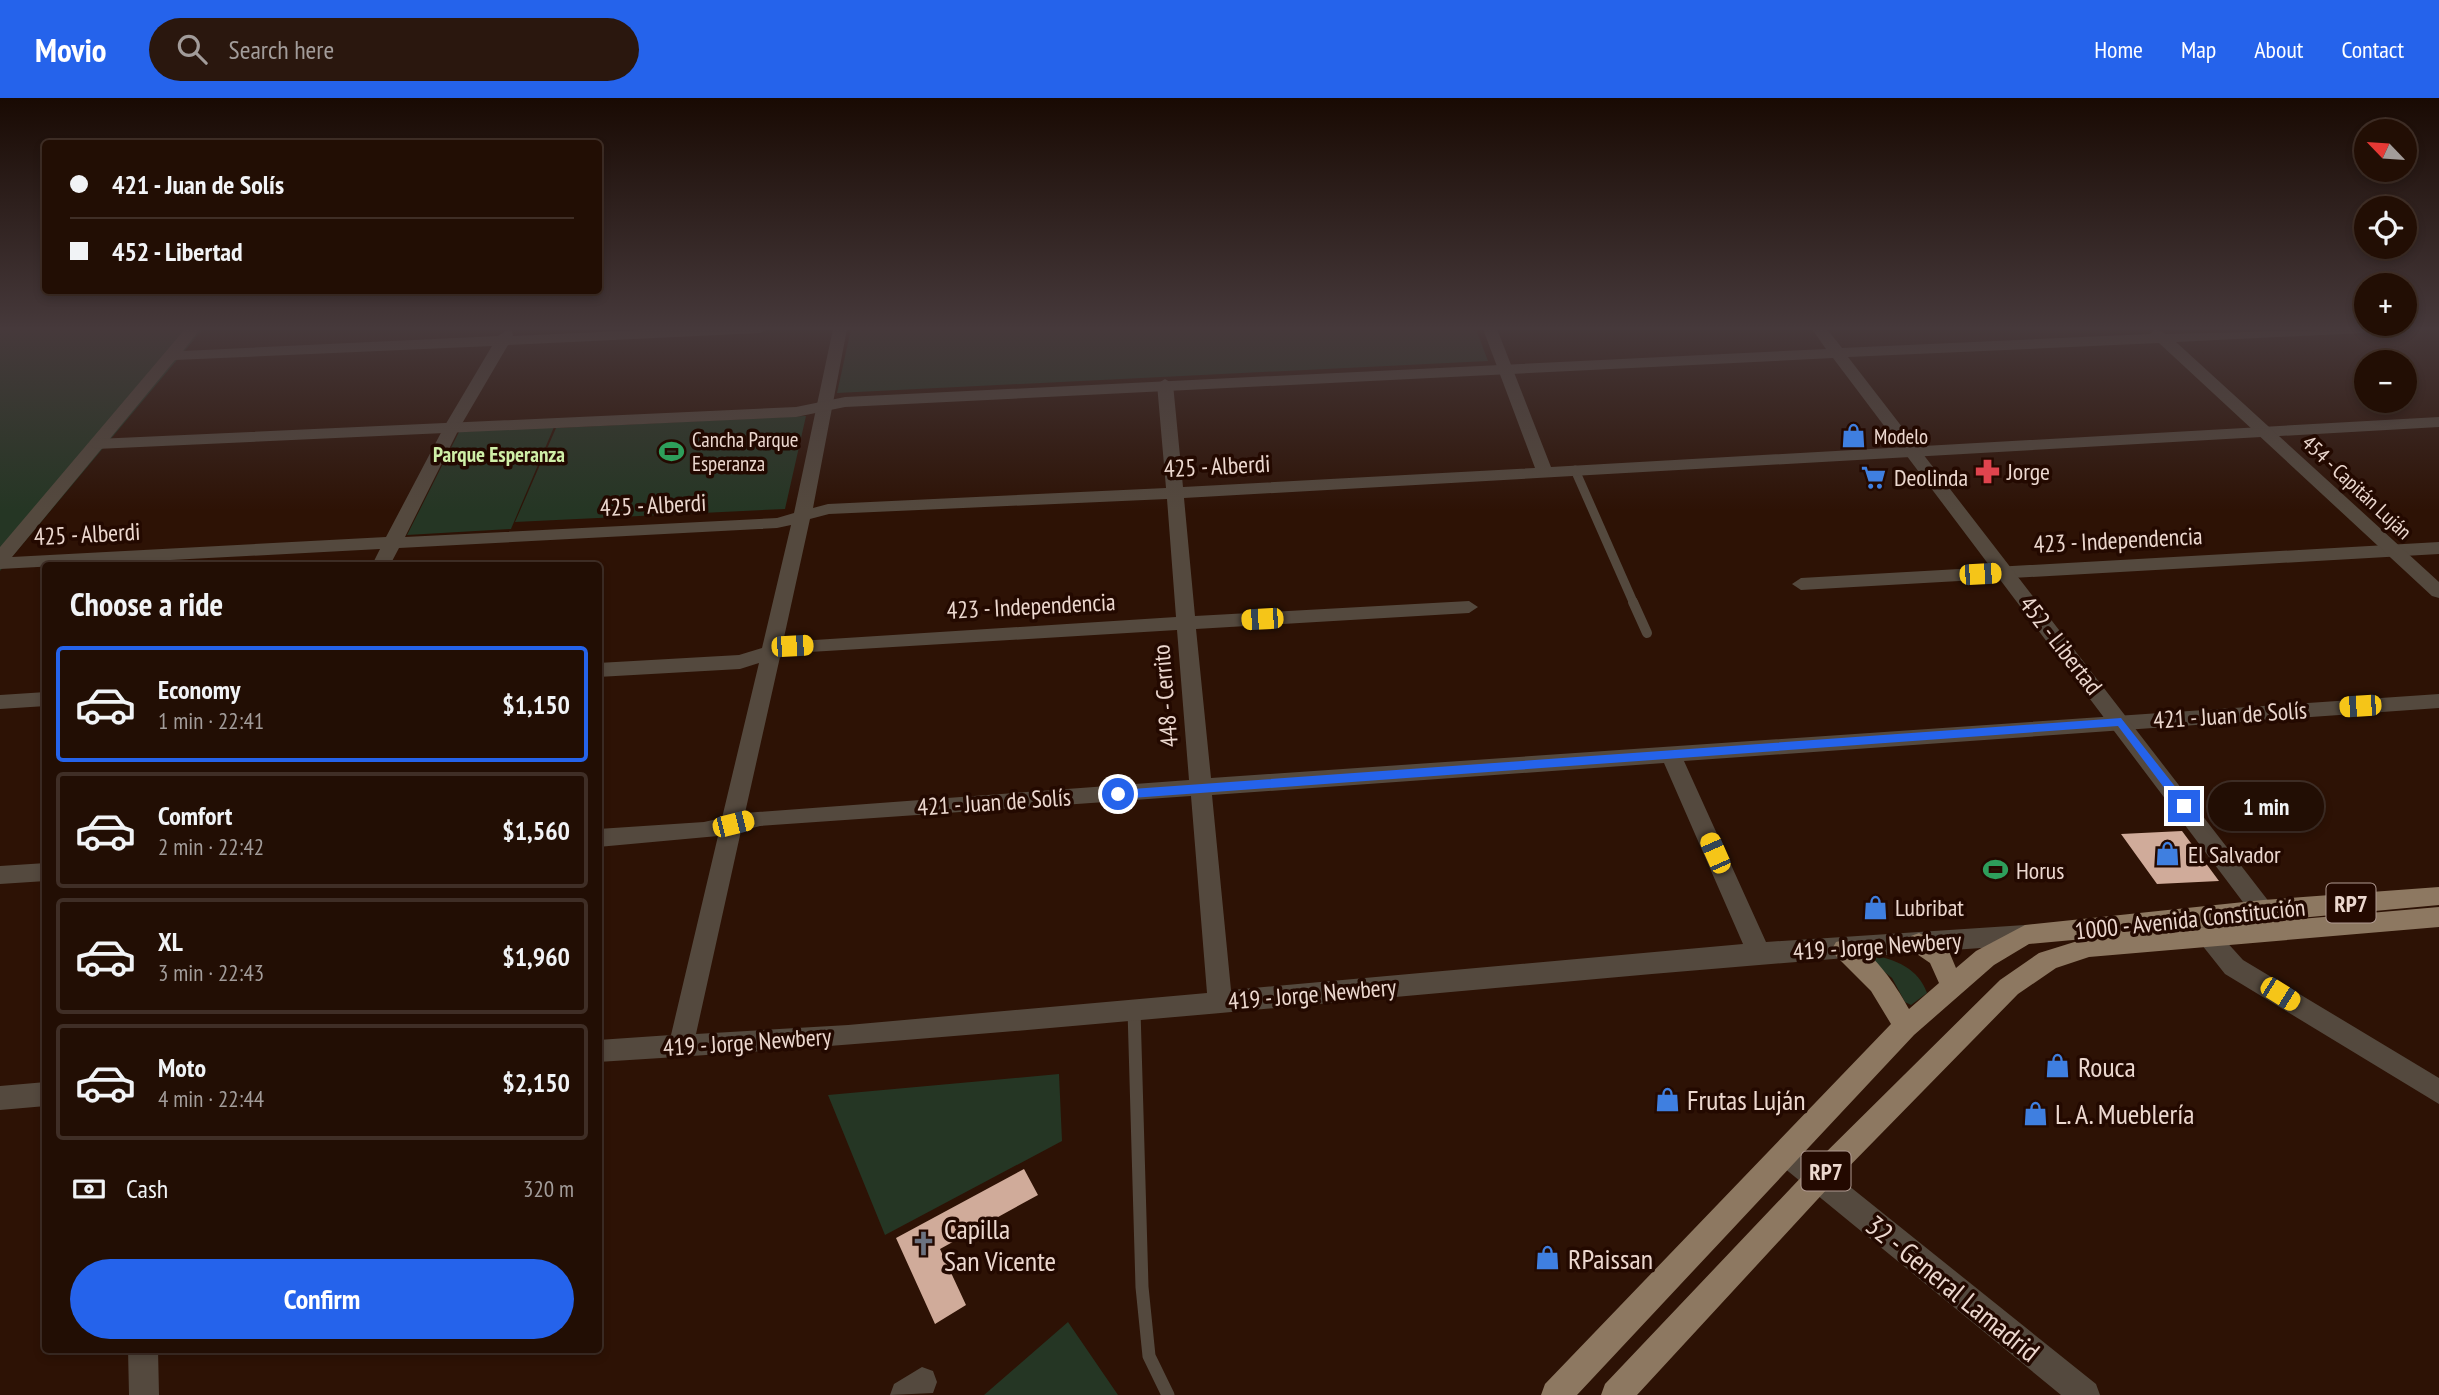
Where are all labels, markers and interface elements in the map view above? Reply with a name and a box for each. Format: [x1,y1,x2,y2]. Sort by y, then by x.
search box [149,18,639,81]
text: Movio [35,28,107,71]
icon: search [173,30,211,68]
text: Search here [229,33,334,66]
text: Home [2094,34,2143,65]
text: Map [2181,34,2216,65]
text: About [2254,34,2303,65]
text: Contact [2341,34,2404,65]
north arrow [2354,119,2417,182]
map controls [2354,119,2417,413]
text: 421 - Juan de Solís [112,168,284,201]
button: locate [2354,196,2417,259]
text: 452 - Libertad [112,235,243,268]
button: + [2354,273,2417,336]
button: − [2354,350,2417,413]
shop icon: Modelo [1840,422,1868,450]
place label: Modelo [1874,423,1928,450]
place label: Cancha Parque Esperanza [692,426,798,477]
street label: 454 - Capitán Luján [2296,429,2418,545]
sports icon: Cancha Parque Esperanza [658,437,686,465]
district label: Parque Esperanza [433,441,565,468]
street label: 425 - Alberdi [1163,448,1271,484]
place label: Jorge [2006,456,2050,487]
pharmacy icon: Jorge [1973,457,2001,485]
place label: Deolinda [1894,462,1968,493]
supermarket icon: Deolinda [1860,463,1888,491]
street label: 425 - Alberdi [599,487,707,523]
street label: 425 - Alberdi [33,516,141,552]
street label: 423 - Independencia [2033,520,2203,560]
car [1959,562,2002,586]
text: Choose a ride [70,583,223,625]
street label: 423 - Independencia [946,586,1116,626]
street label: 452 - Libertad [2013,589,2109,701]
car [1241,607,1284,631]
car [771,634,814,658]
street label: 448 - Cerrito [1145,643,1185,749]
icon: car [74,673,137,736]
text: Economy [158,673,240,706]
text: $1,150 [502,688,570,721]
street label: 421 - Juan de Solís [2152,694,2308,736]
car [2339,694,2382,718]
text: 1 min · 22:41 [158,706,264,735]
route start [1102,778,1134,810]
street label: 421 - Juan de Solís [916,781,1072,823]
callout: 1 min [2208,782,2324,830]
route end [2168,790,2200,822]
text: 1 min [2243,792,2289,821]
icon: car [74,799,137,862]
text: Comfort [158,799,232,832]
car [711,809,756,839]
text: $1,560 [502,814,570,847]
car [1697,830,1734,876]
text: 2 min · 22:42 [158,832,264,861]
place label: El Salvador [2188,839,2281,870]
shop icon: El Salvador [2154,840,2182,868]
place label: Horus [2016,855,2064,886]
sports icon: Horus [1982,856,2010,884]
road number: RP7 [2326,884,2376,922]
street label: 1000 - Avenida Constitución [2073,891,2307,947]
place label: Lubribat [1895,892,1964,923]
shop icon: Lubribat [1861,893,1889,921]
icon: car [74,925,137,988]
text: XL [158,925,183,958]
street label: 419 - Jorge Newbery [1792,925,1962,967]
text: $1,960 [502,940,570,973]
text: 3 min · 22:43 [158,958,264,987]
street label: 419 - Jorge Newbery [1227,971,1397,1017]
car [2257,974,2304,1014]
street label: 419 - Jorge Newbery [662,1021,832,1063]
place label: Rouca [2078,1048,2136,1085]
icon: car [74,1051,137,1114]
text: Moto [158,1051,206,1084]
shop icon: Rouca [2044,1052,2072,1080]
text: $2,150 [502,1066,570,1099]
place label: Frutas Luján [1687,1081,1806,1118]
text: 4 min · 22:44 [158,1084,264,1113]
shop icon: Frutas Luján [1653,1085,1681,1113]
place label: L. A. Mueblería [2055,1095,2195,1132]
shop icon: L. A. Mueblería [2021,1099,2049,1127]
road number: RP7 [1801,1152,1850,1190]
icon: cash [70,1170,108,1208]
text: Cash [126,1172,168,1205]
text: 320 m [523,1174,574,1203]
street label: 32 - General Lamadrid [1858,1206,2048,1370]
place label: Capilla San Vicente [944,1210,1056,1279]
church icon: Capilla San Vicente [910,1230,938,1258]
place label: RPaissan [1568,1240,1653,1277]
shop icon: RPaissan [1534,1244,1562,1272]
button: Confirm [70,1259,574,1339]

